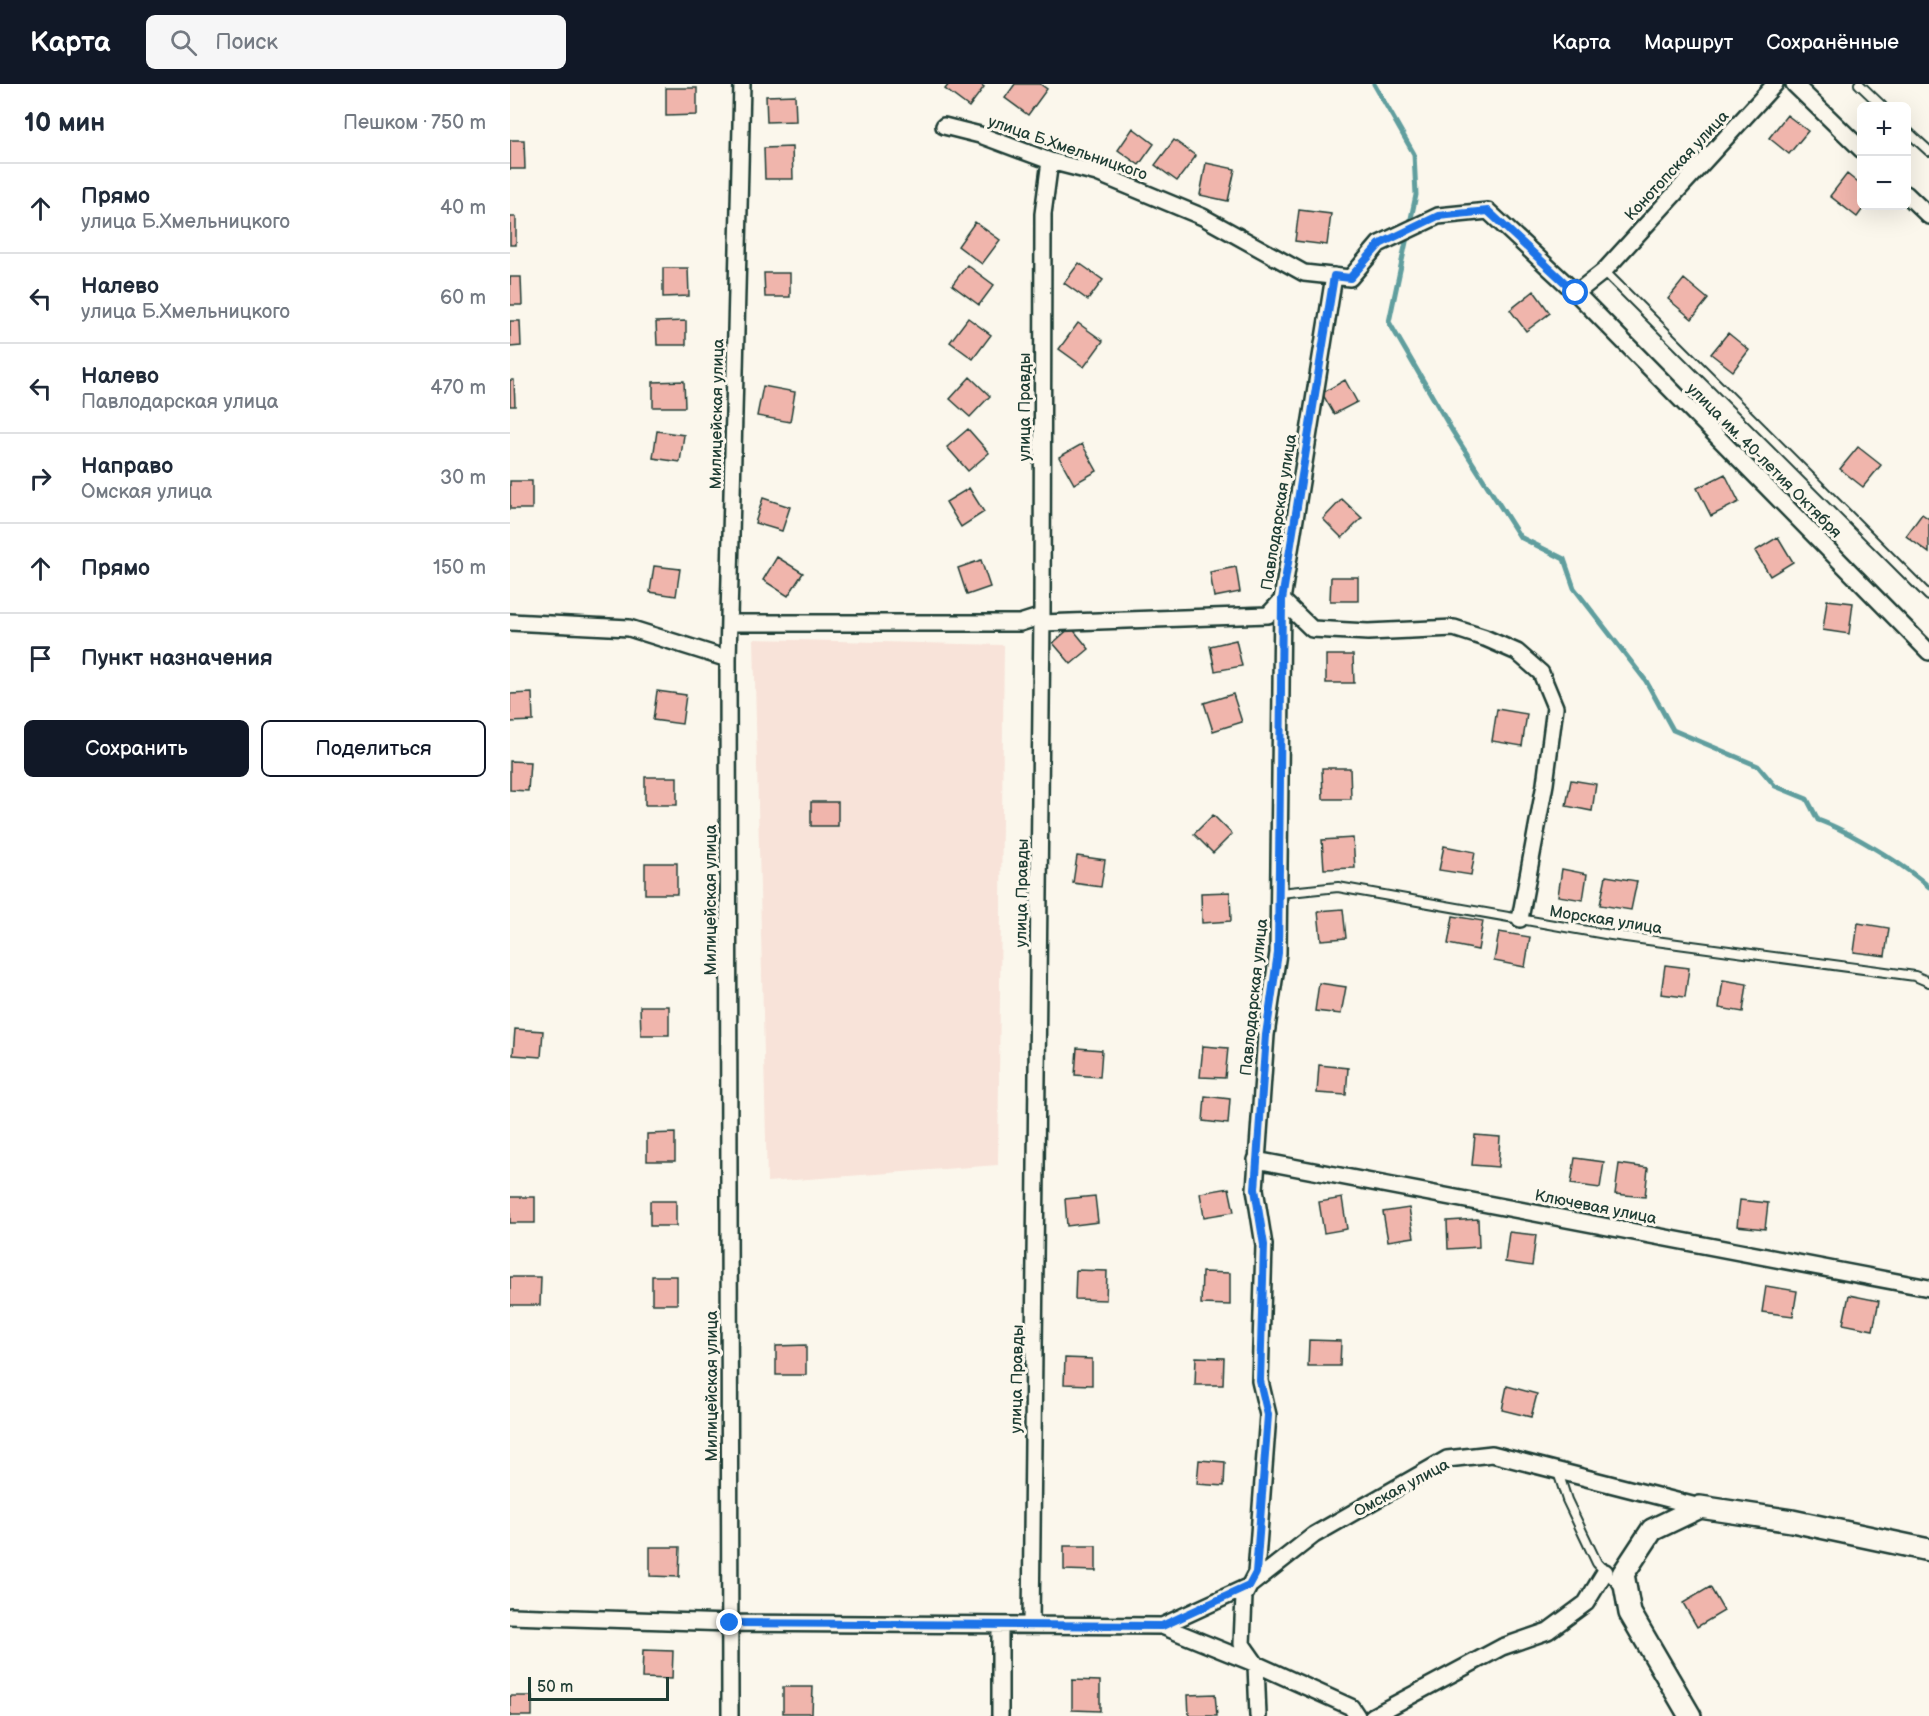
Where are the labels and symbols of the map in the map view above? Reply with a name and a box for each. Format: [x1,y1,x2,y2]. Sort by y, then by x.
street label: Конотопская улица [1621,107,1733,225]
street label: улица Б.Хмельницкого [985,112,1150,185]
route start [1562,279,1588,305]
street label: Милицейская улица [707,338,728,490]
street label: улица Правды [1016,353,1035,461]
street label: улица им. 40-летия Октября [1683,380,1845,542]
street label: Павлодарская улица [1258,432,1301,592]
street label: Милицейская улица [702,824,721,975]
street label: улица Правды [1012,839,1033,948]
street label: Морская улица [1548,902,1664,939]
street label: Павлодарская улица [1237,917,1272,1077]
street label: Ключевая улица [1533,1186,1659,1229]
street label: Милицейская улица [703,1310,722,1461]
street label: улица Правды [1007,1325,1028,1434]
street label: Омская улица [1351,1455,1453,1521]
route end [716,1609,742,1635]
scale bar [528,1674,669,1702]

